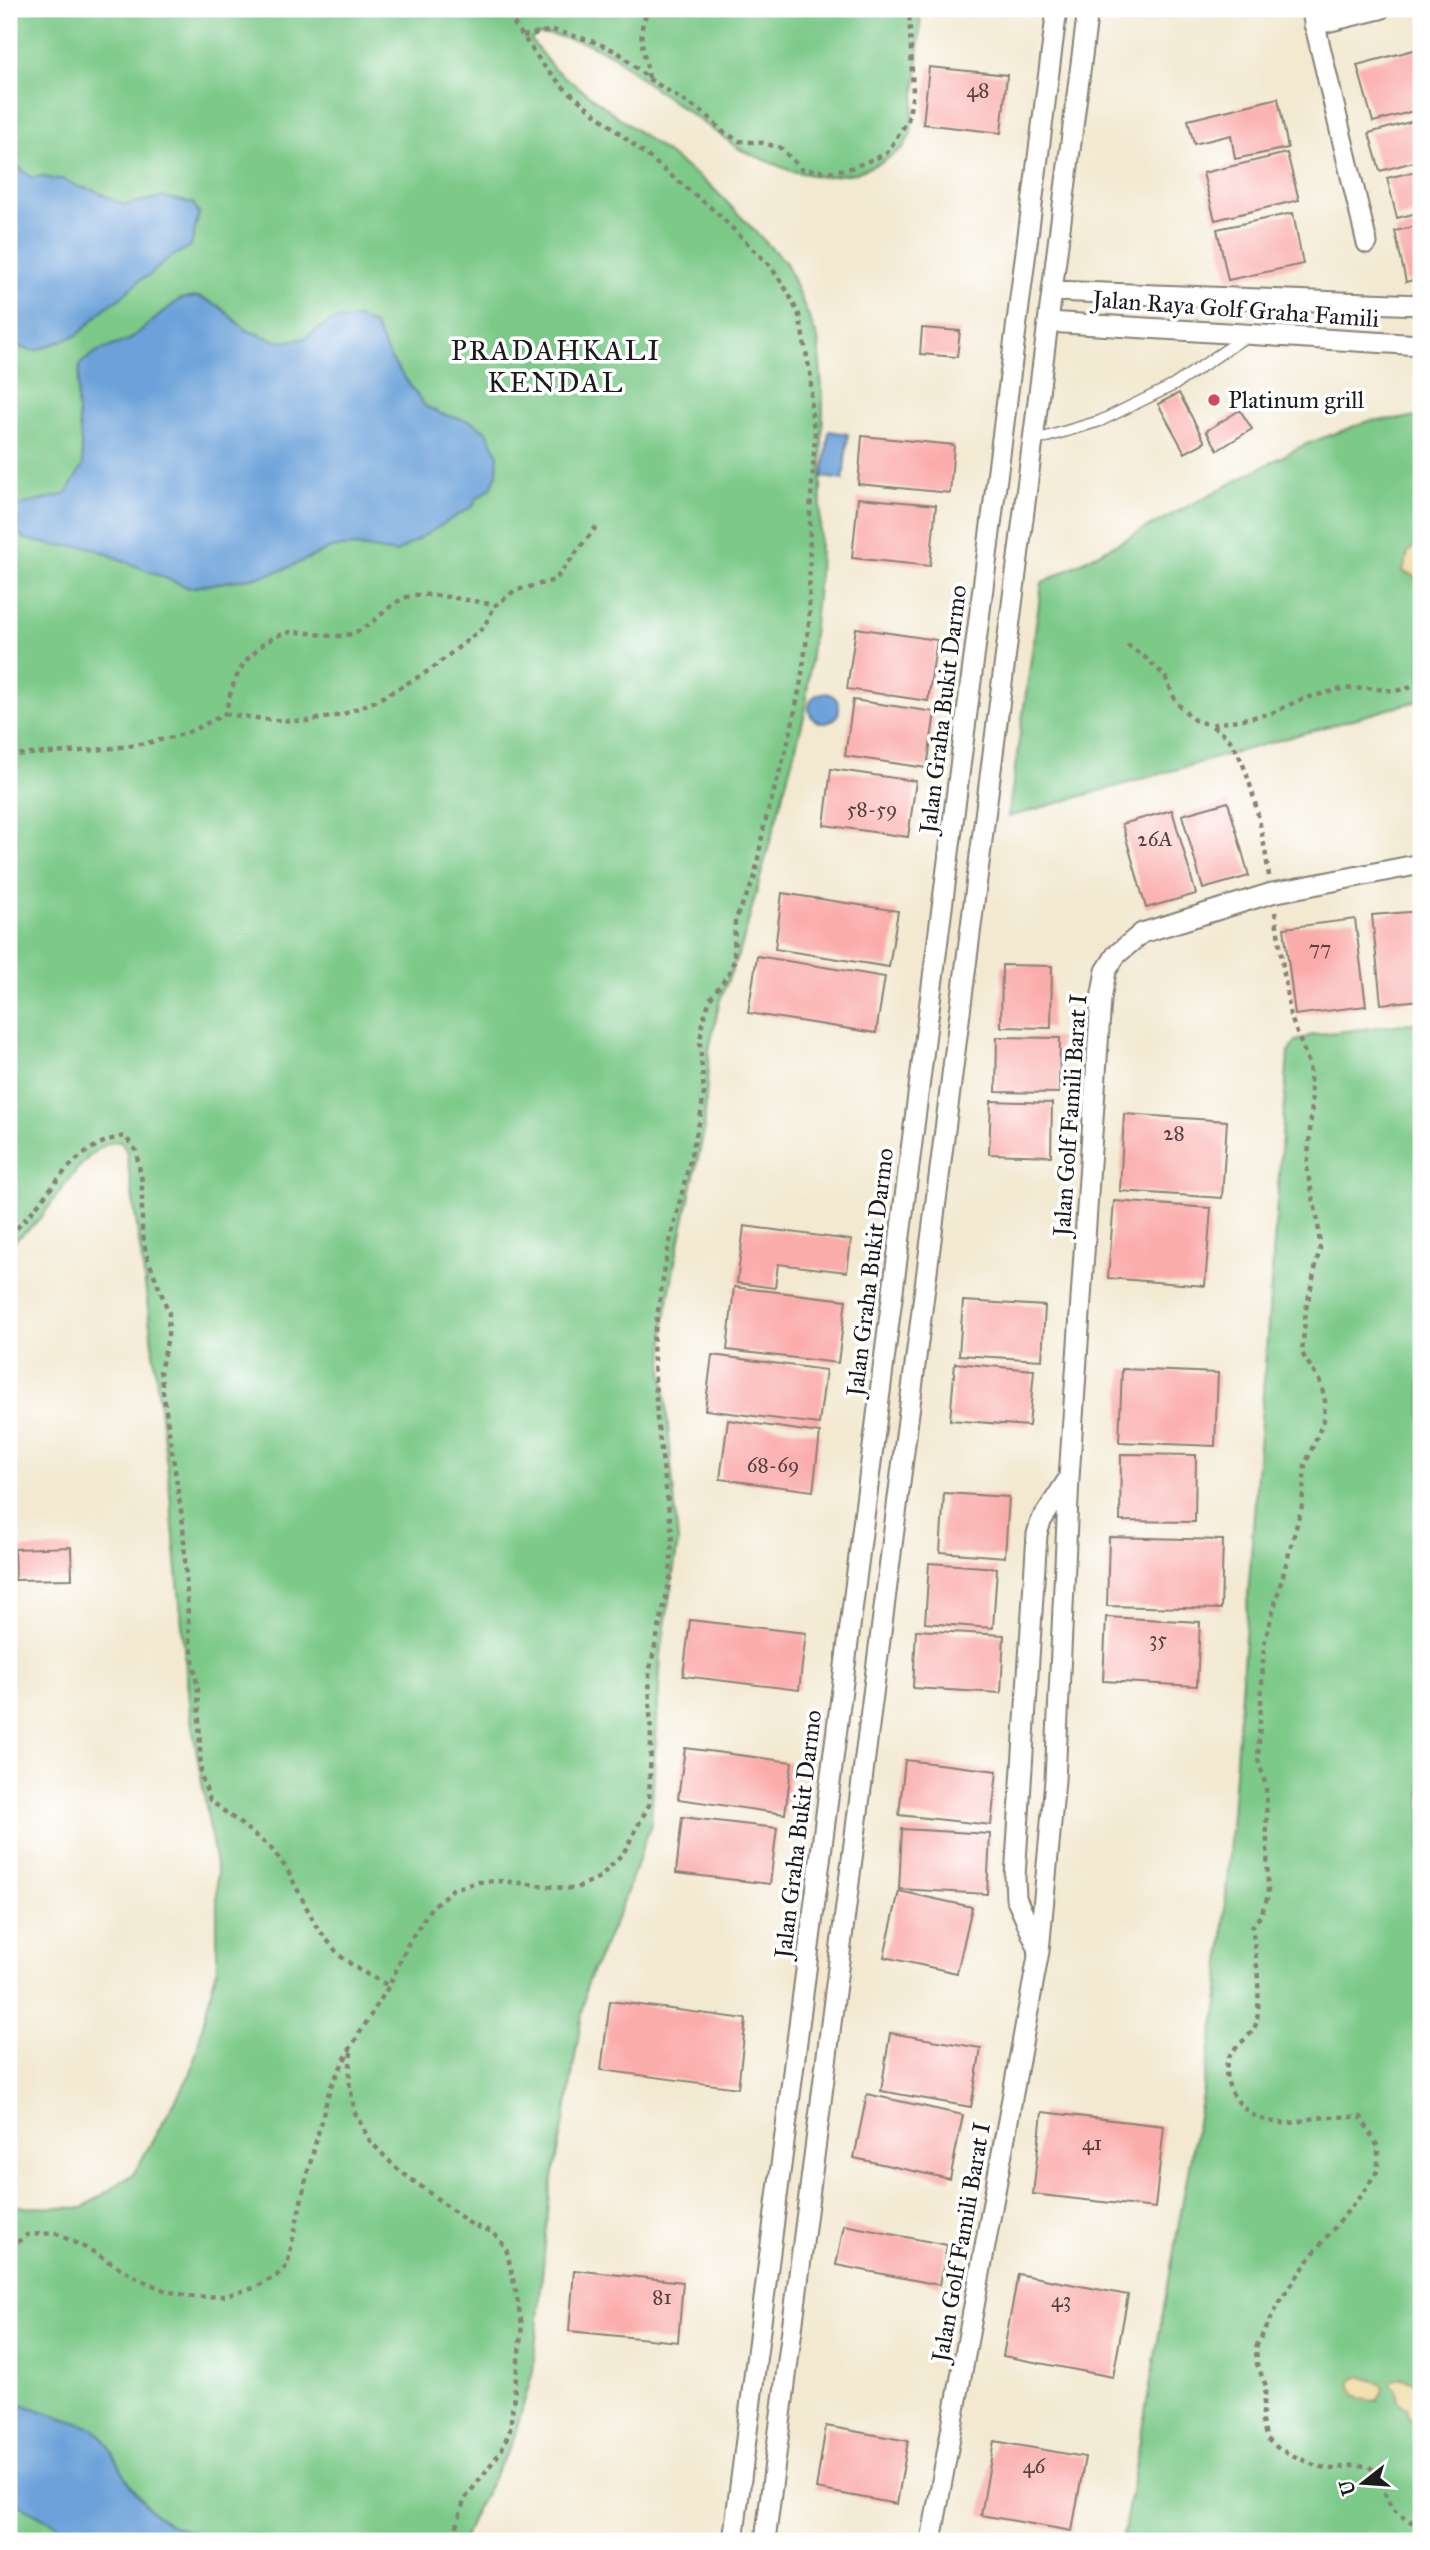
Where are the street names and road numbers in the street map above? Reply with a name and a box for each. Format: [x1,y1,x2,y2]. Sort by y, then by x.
street label: Jalan Raya Golf Graha Famili [1089,284,1381,334]
street label: Jalan Graha Bukit Darmo [913,583,973,838]
street label: Jalan Golf Famili Barat I [1046,993,1093,1240]
street label: Jalan Graha Bukit Darmo [840,1146,900,1401]
street label: Jalan Graha Bukit Darmo [768,1708,828,1963]
street label: Jalan Golf Famili Barat I [925,2120,997,2367]

